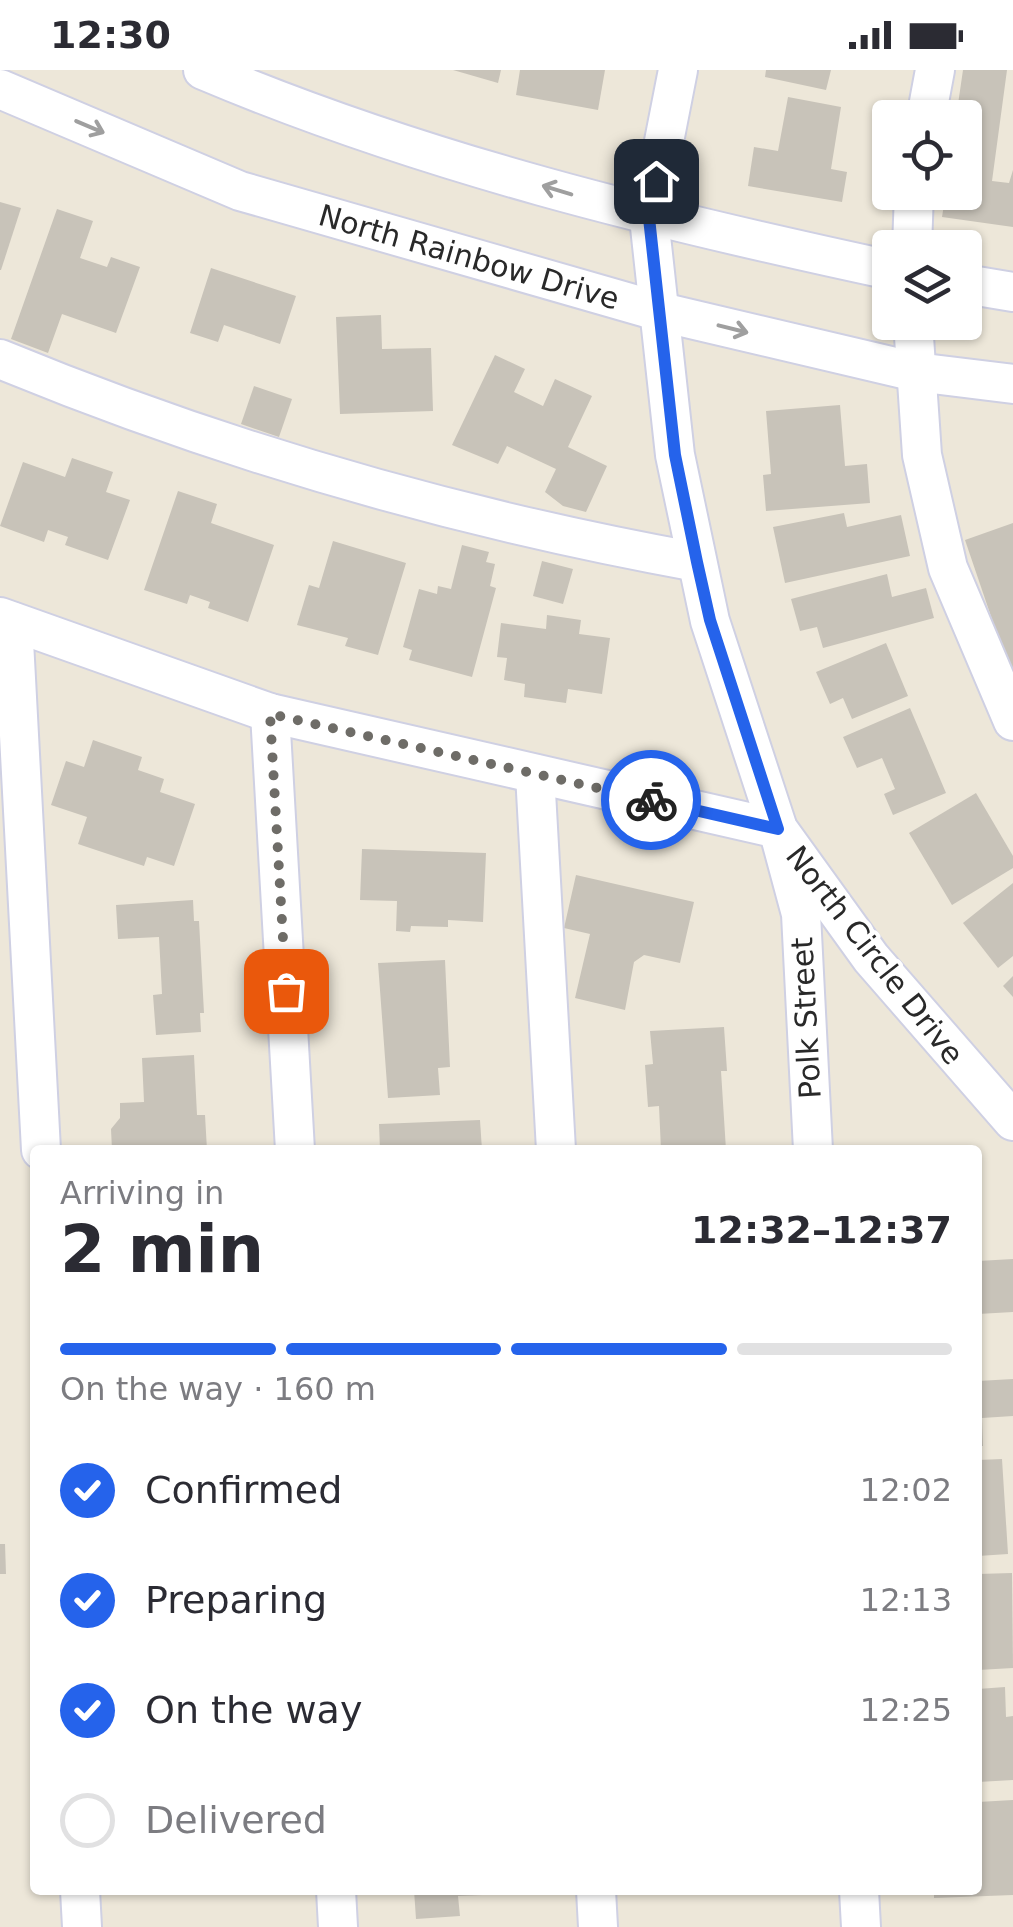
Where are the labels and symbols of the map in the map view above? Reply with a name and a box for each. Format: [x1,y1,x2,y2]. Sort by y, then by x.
one-way arrow [74,120,105,138]
pin [614,139,699,224]
one-way arrow [542,180,573,198]
street label: North Rainbow Drive [315,197,623,317]
one-way arrow [717,321,748,340]
courier [601,750,701,850]
street label: North Circle Drive [779,839,971,1071]
street label: Polk Street [784,936,828,1100]
pin [244,949,329,1034]

